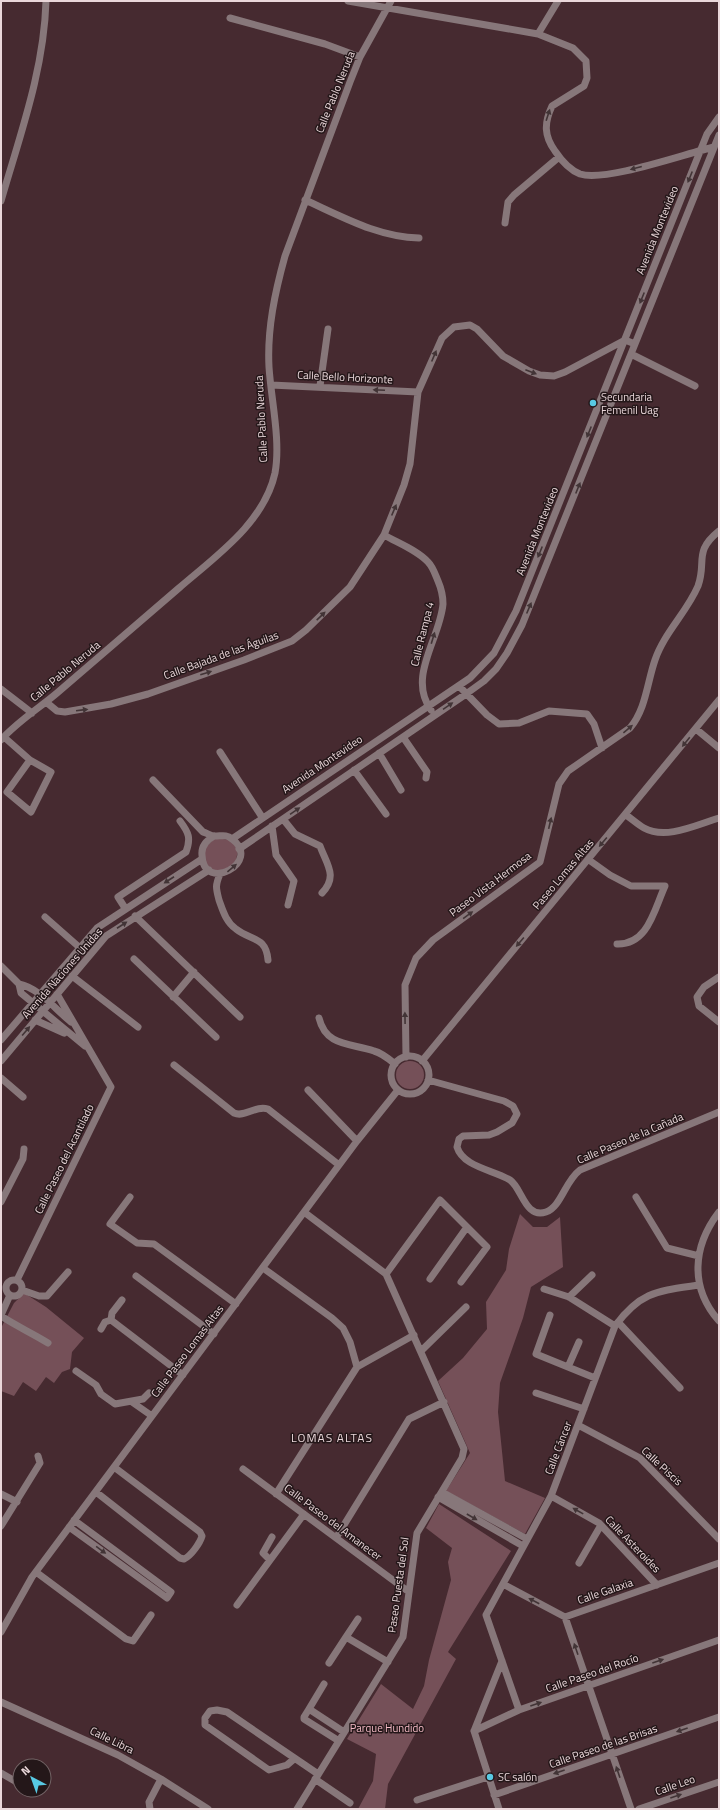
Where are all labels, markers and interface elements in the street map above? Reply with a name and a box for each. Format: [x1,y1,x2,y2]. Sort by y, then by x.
street label: Calle Pablo Neruda [311,48,359,135]
one-way arrow [545,109,551,121]
one-way arrow [630,165,642,171]
one-way arrow [686,172,692,184]
street label: Avenida Montevideo [632,183,682,277]
one-way arrow [638,292,644,304]
one-way arrow [431,350,437,362]
street label: Calle Bello Horizonte [297,367,394,388]
one-way arrow [526,369,538,375]
street label: Calle Pablo Neruda [251,375,271,463]
one-way arrow [373,386,385,393]
place label: Secundaria Femenil Uag [601,389,659,418]
marker: Secundaria Femenil Uag [588,398,598,408]
one-way arrow [585,426,591,438]
one-way arrow [576,482,582,494]
street label: Avenida Montevideo [512,484,562,578]
one-way arrow [391,505,397,516]
one-way arrow [537,547,543,559]
street label: Calle Rampa 4 [406,600,438,668]
one-way arrow [526,603,532,614]
one-way arrow [316,611,326,621]
street label: Calle Bajada de las Águilas [161,627,281,683]
one-way arrow [430,632,436,644]
street label: Calle Pablo Neruda [27,637,104,705]
one-way arrow [200,669,212,675]
one-way arrow [443,702,453,710]
one-way arrow [76,707,88,713]
one-way arrow [623,724,634,733]
street label: Avenida Montevideo [278,731,366,797]
one-way arrow [681,736,690,747]
one-way arrow [289,807,300,815]
one-way arrow [547,817,553,829]
street label: Paseo Lomas Altas [529,835,597,913]
one-way arrow [599,837,608,848]
street label: Paseo Vista Hermosa [446,848,535,920]
one-way arrow [227,864,237,872]
one-way arrow [163,877,175,884]
one-way arrow [463,911,473,919]
one-way arrow [117,921,127,929]
street label: Avenida Naciones Unidas [18,924,106,1022]
one-way arrow [516,937,525,948]
one-way arrow [402,1011,408,1024]
one-way arrow [21,1026,30,1037]
street label: Calle Paseo del Acantilado [30,1101,98,1217]
street label: Calle Paseo de la Cañada [574,1108,686,1168]
street label: Calle Paseo Lomas Altas [147,1301,227,1401]
street label: Calle Cáncer [540,1419,576,1477]
district label: LOMAS ALTAS [291,1428,373,1447]
street label: Calle Piscis [638,1443,686,1489]
street label: Calle Paseo del Amanecer [281,1480,385,1564]
one-way arrow [572,1508,584,1515]
street label: Calle Asteroides [602,1512,664,1576]
one-way arrow [466,1513,478,1520]
street label: Paseo Puesta del Sol [383,1536,413,1634]
one-way arrow [95,1546,106,1554]
street label: Calle Galaxia [575,1574,635,1608]
one-way arrow [528,1598,539,1604]
one-way arrow [572,1643,578,1655]
street label: Calle Paseo del Rocío [543,1650,641,1696]
one-way arrow [653,1658,665,1664]
one-way arrow [530,1701,542,1707]
park label: Parque Hundido [350,1720,424,1736]
street label: Calle Paseo de las Brisas [547,1720,659,1772]
street label: Calle Libra [87,1722,137,1758]
one-way arrow [676,1727,688,1733]
north arrow [12,1758,52,1798]
text: N [17,1762,34,1779]
one-way arrow [615,1766,621,1778]
place label: SC salón [498,1769,537,1785]
one-way arrow [553,1770,565,1776]
street label: Calle Leo [653,1771,697,1799]
marker: SC salón [485,1772,495,1782]
one-way arrow [670,1793,682,1799]

